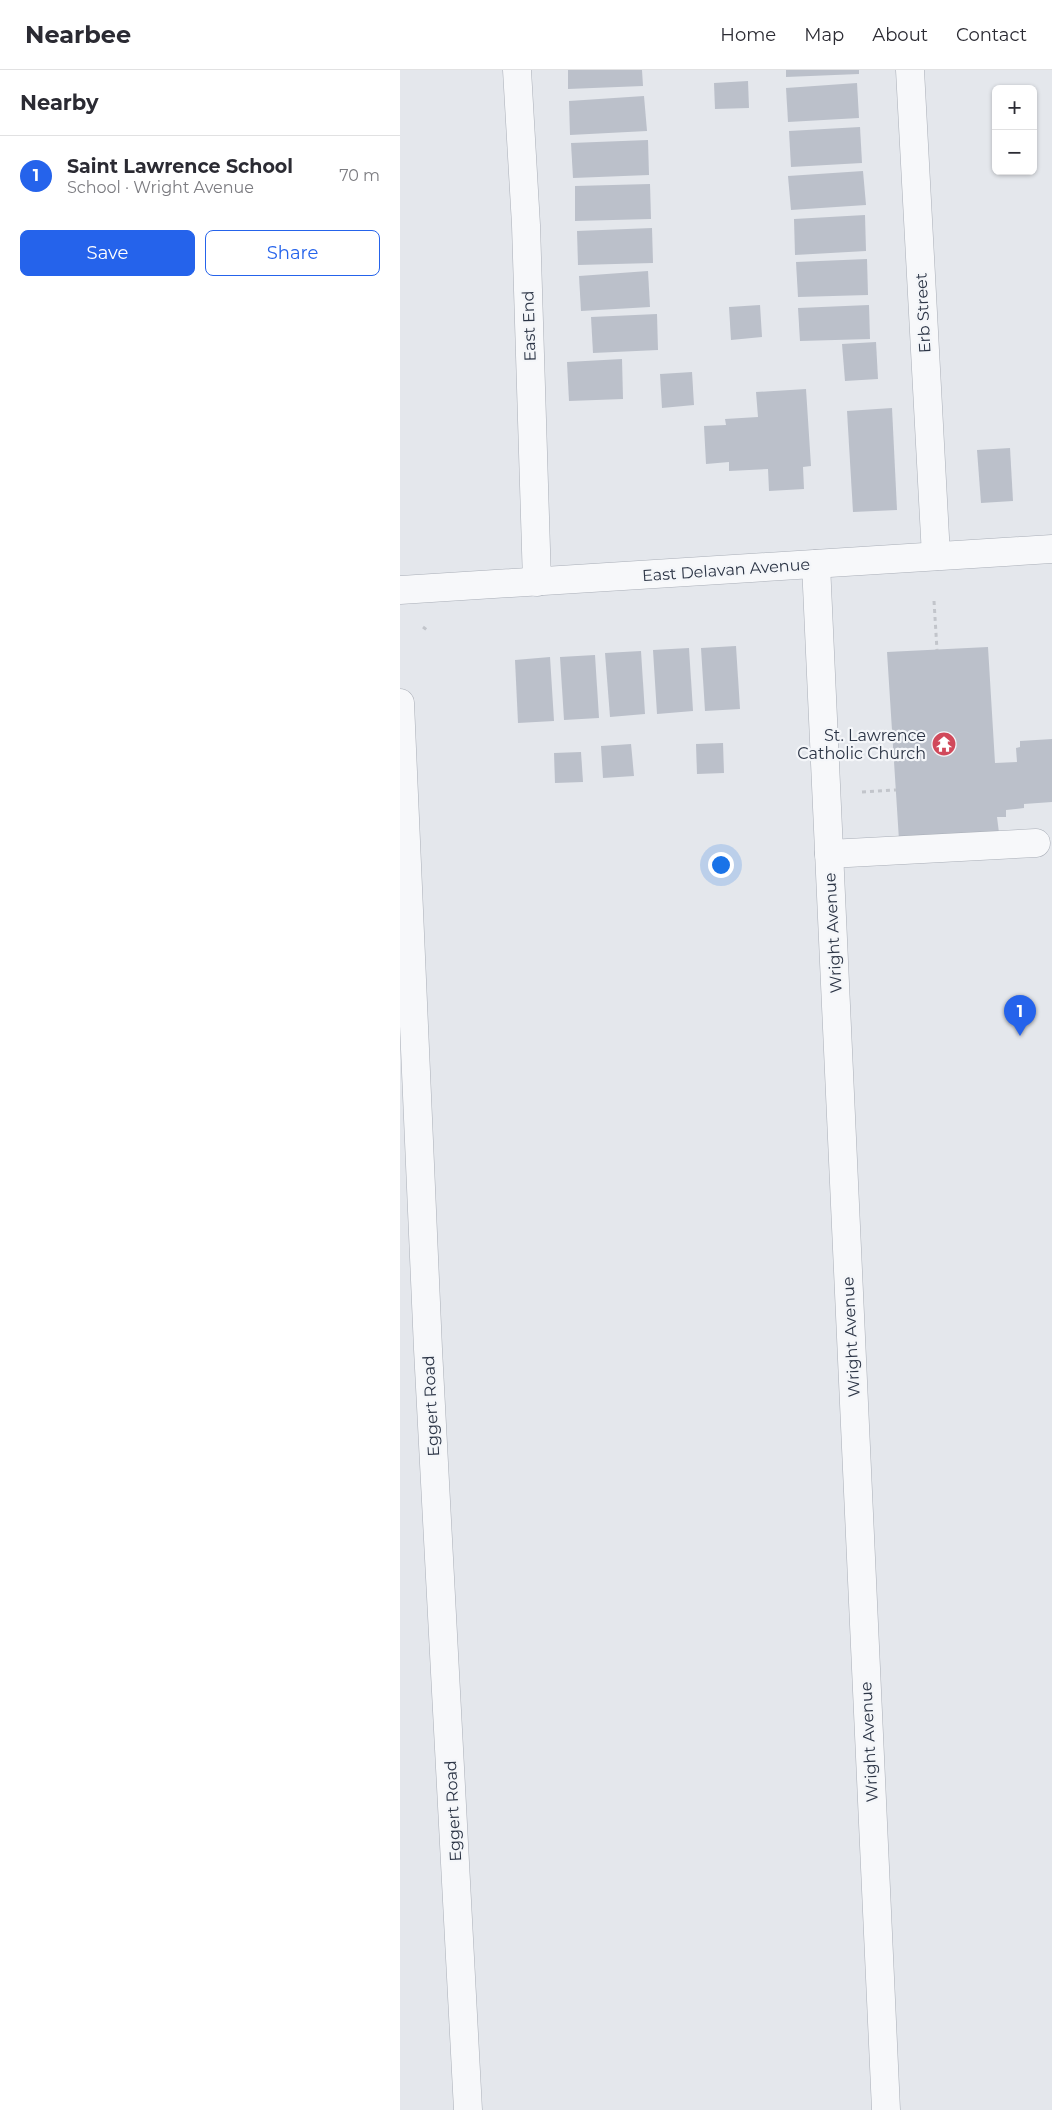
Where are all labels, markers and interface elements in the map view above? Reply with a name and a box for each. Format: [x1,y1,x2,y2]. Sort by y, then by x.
text: Nearbee [25,20,131,49]
text: Home [720,24,776,46]
text: Map [804,24,844,46]
text: About [872,24,928,46]
text: Contact [956,24,1027,46]
map controls [992,85,1037,175]
button: + [992,85,1037,130]
text: Nearby [20,90,99,115]
button: − [992,130,1037,175]
text: Saint Lawrence School [67,155,293,178]
text: 1 [33,166,39,185]
text: 70 m [339,166,380,185]
text: School · Wright Avenue [67,178,254,197]
button: Save [20,230,195,276]
button: Share [205,230,380,276]
street label: Erb Street [911,272,935,354]
street label: East End [518,290,540,362]
street label: East Delavan Avenue [641,555,811,585]
place label: St. Lawrence Catholic Church [797,726,926,763]
temple icon: St. Lawrence Catholic Church [931,731,957,757]
your location [708,852,734,878]
street label: Wright Avenue [820,872,846,994]
pin: 1 [1004,995,1036,1036]
street label: Wright Avenue [838,1276,864,1398]
street label: Eggert Road [419,1355,443,1457]
street label: Wright Avenue [856,1681,882,1803]
street label: Eggert Road [441,1760,465,1862]

